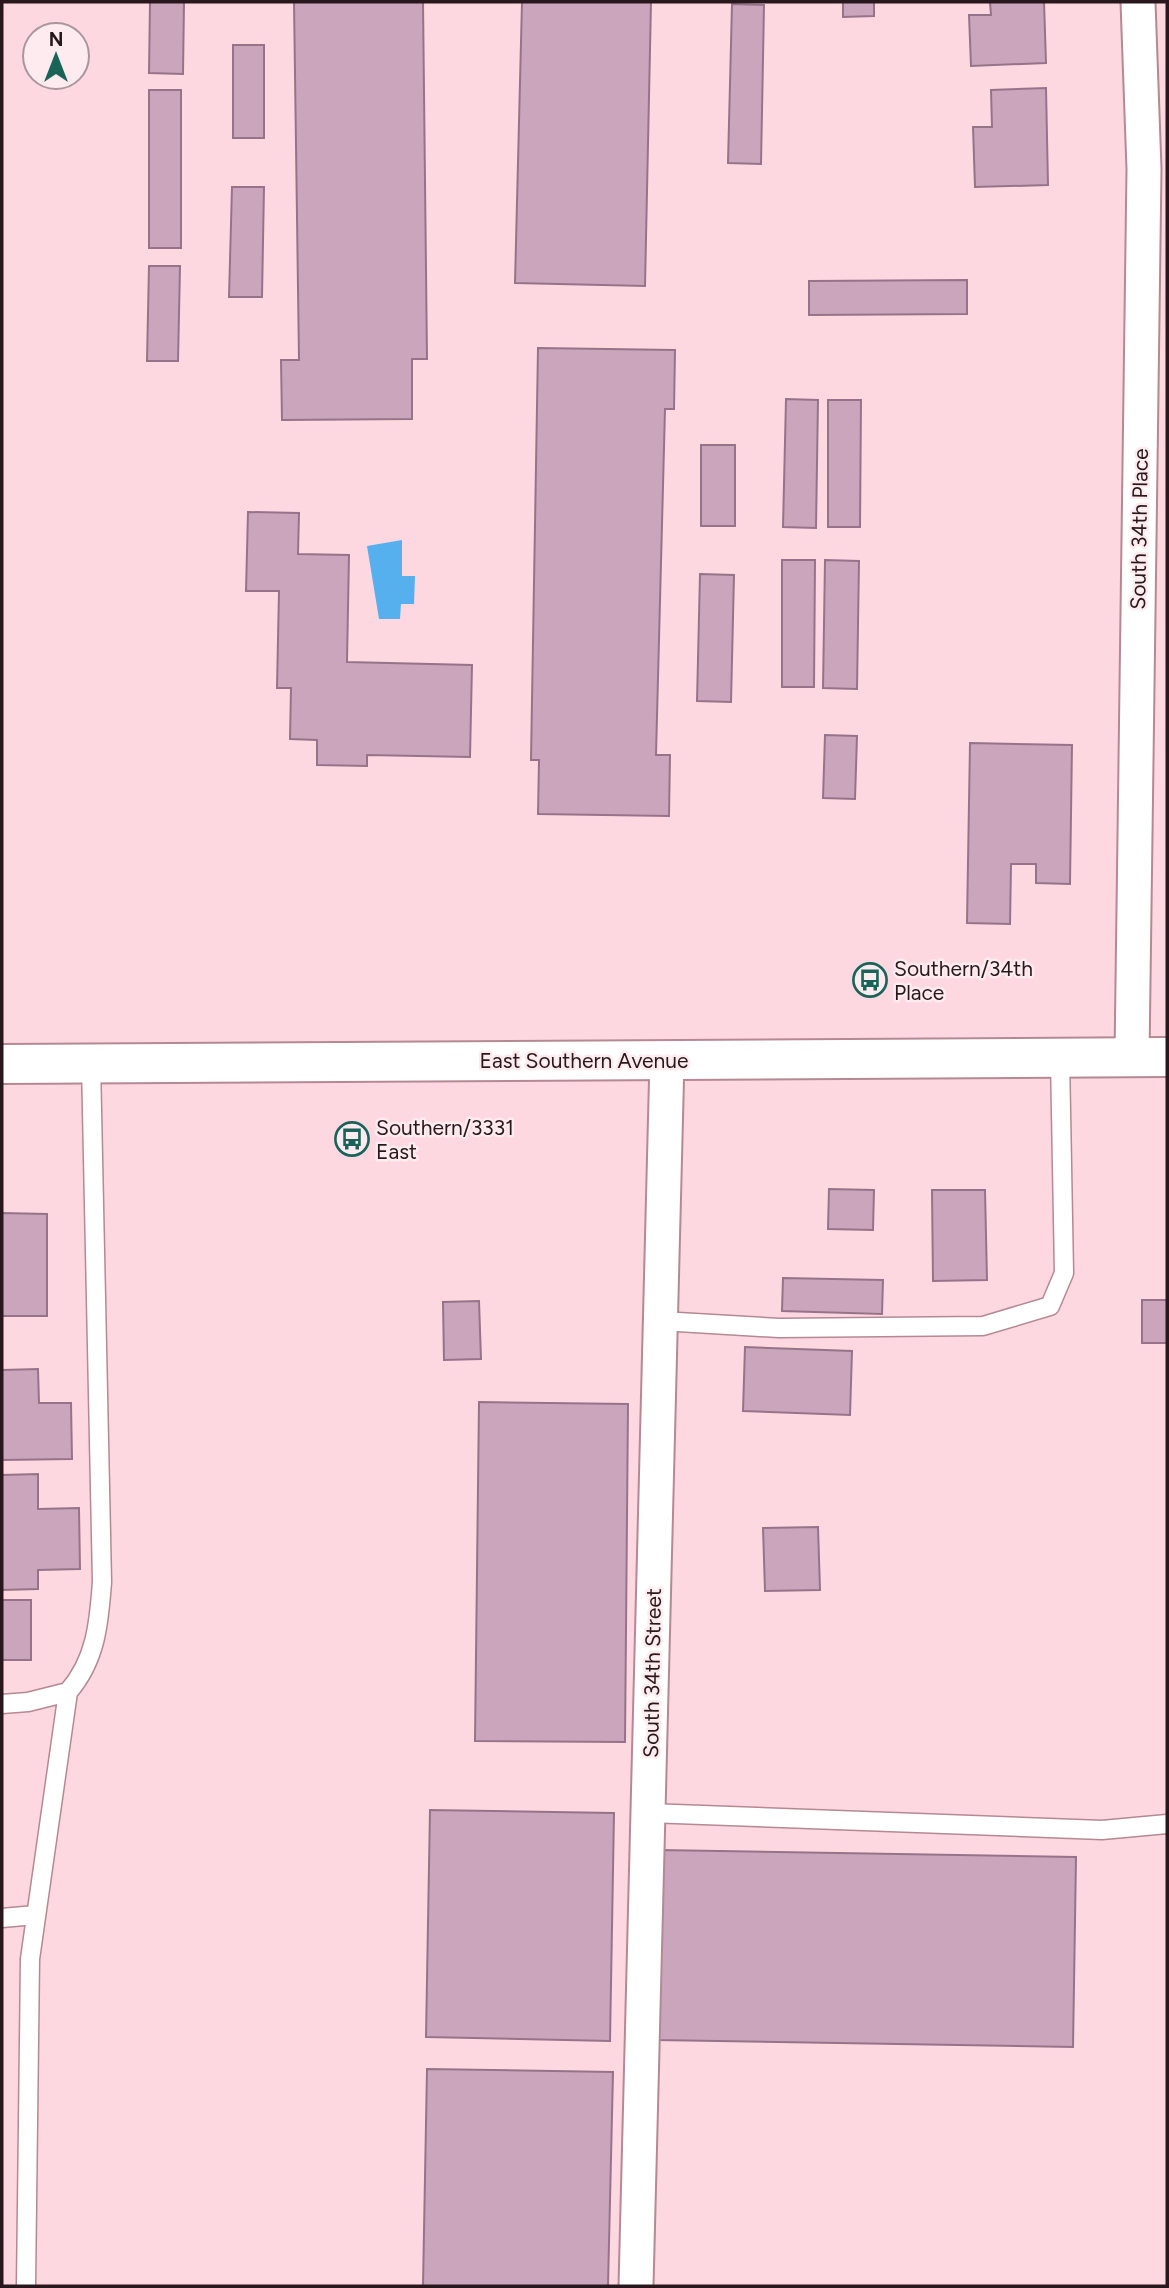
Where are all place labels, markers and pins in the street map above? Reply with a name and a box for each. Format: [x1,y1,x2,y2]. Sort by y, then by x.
place label: Southern/34th Place [894,956,1033,1005]
bus stop icon: Southern/34th Place [851,961,889,999]
place label: Southern/3331 East [376,1115,514,1164]
bus stop icon: Southern/3331 East [333,1120,371,1158]

